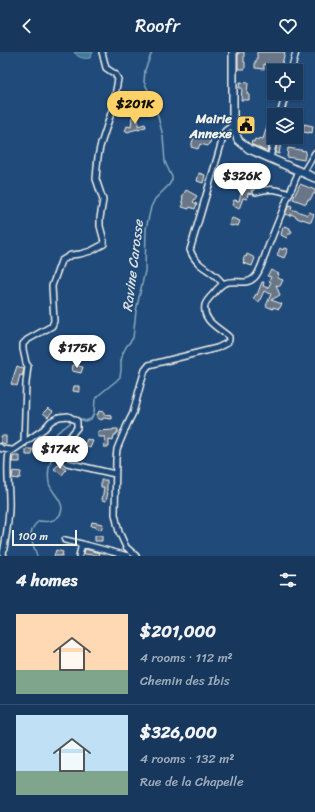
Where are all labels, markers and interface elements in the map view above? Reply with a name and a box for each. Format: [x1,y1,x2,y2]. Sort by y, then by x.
text: Roofr [135,10,180,42]
icon: back [16,15,38,37]
icon: heart [277,15,299,37]
map controls [267,64,303,144]
button: locate [267,64,303,100]
pin: $201K [107,91,163,125]
text: $201K [116,92,154,115]
place label: Mairie Annexe [188,107,232,145]
button: layers [267,108,303,144]
public building icon: Mairie Annexe [235,114,257,136]
pin: $326K [214,163,270,197]
text: $326K [223,164,261,187]
water label: Ravine Carosse [115,218,151,313]
pin: $175K [49,335,105,369]
text: $175K [58,336,96,359]
pin: $174K [32,436,88,470]
text: $174K [41,437,79,460]
text: 100 m [18,527,48,546]
scale bar [12,528,77,547]
text: 4 homes [16,565,77,595]
icon: filters [277,569,299,591]
text: $201,000 [140,616,216,646]
icon: home [48,630,96,678]
text: 4 rooms · 112 m² [140,646,233,669]
text: Chemin des Ibis [140,669,230,692]
text: $326,000 [140,717,217,747]
icon: home [48,731,96,779]
text: 4 rooms · 132 m² [140,747,234,770]
text: Rue de la Chapelle [140,770,244,793]

